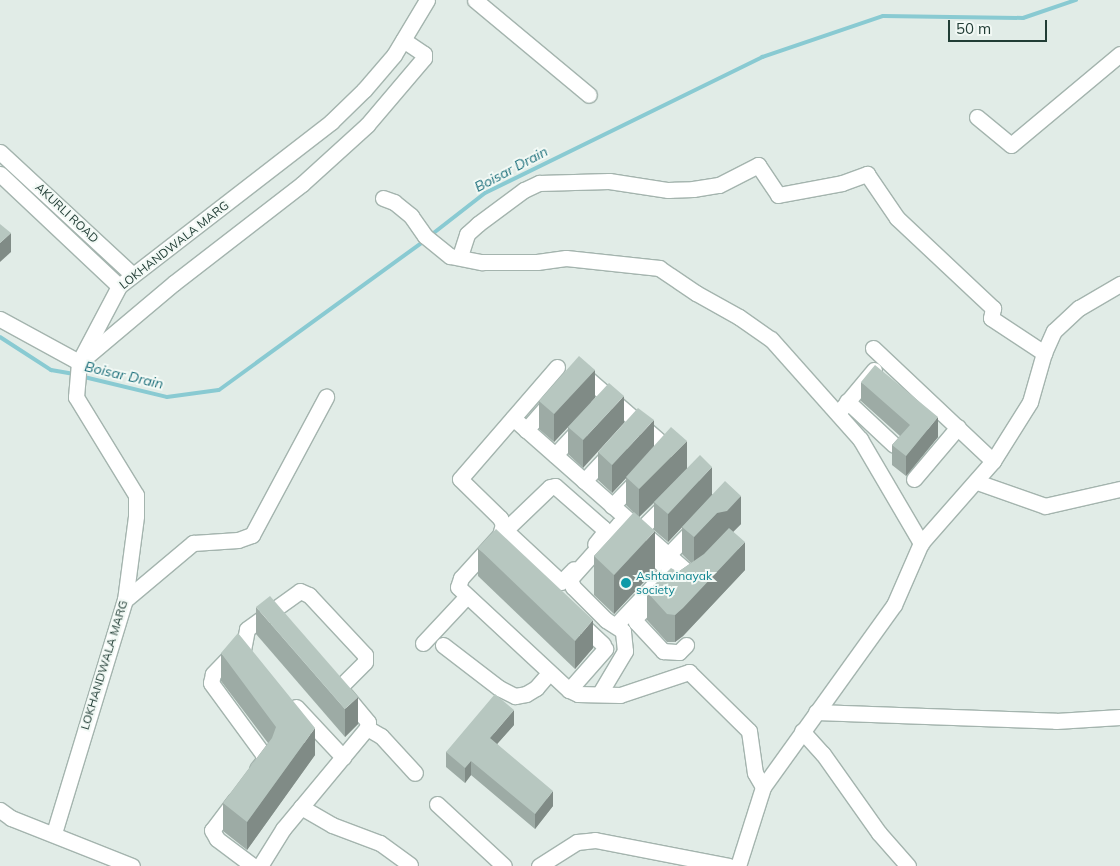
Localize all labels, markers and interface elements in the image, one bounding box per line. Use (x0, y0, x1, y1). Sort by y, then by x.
scale bar (950, 10, 1049, 42)
text: 50 m (956, 19, 991, 38)
water label: Boisar Drain (472, 143, 550, 195)
street label: AKURLI ROAD (32, 180, 102, 246)
street label: LOKHANDWALA MARG (117, 198, 231, 292)
water label: Boisar Drain (83, 358, 165, 392)
place label: Ashtavinayak society (636, 569, 712, 597)
marker: Ashtavinayak society (620, 577, 632, 589)
street label: LOKHANDWALA MARG (77, 599, 131, 731)

